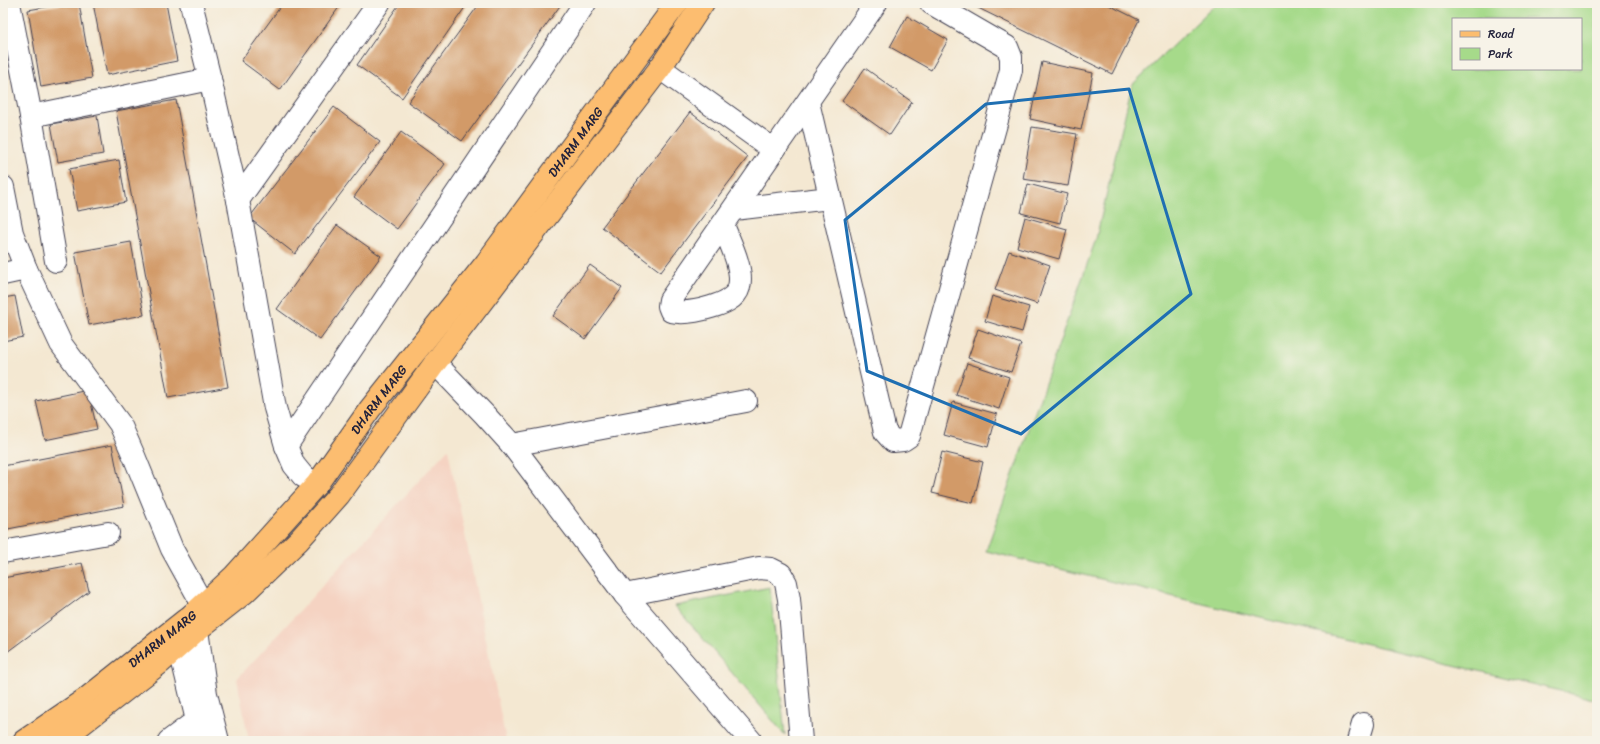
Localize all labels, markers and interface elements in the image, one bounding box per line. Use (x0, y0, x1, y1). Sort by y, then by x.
legend (1452, 18, 1582, 70)
text: Road (1488, 23, 1515, 45)
text: Park (1488, 43, 1513, 65)
street label: DHARM MARG (542, 102, 609, 182)
street label: DHARM MARG (345, 360, 413, 439)
street label: DHARM MARG (123, 604, 202, 674)

